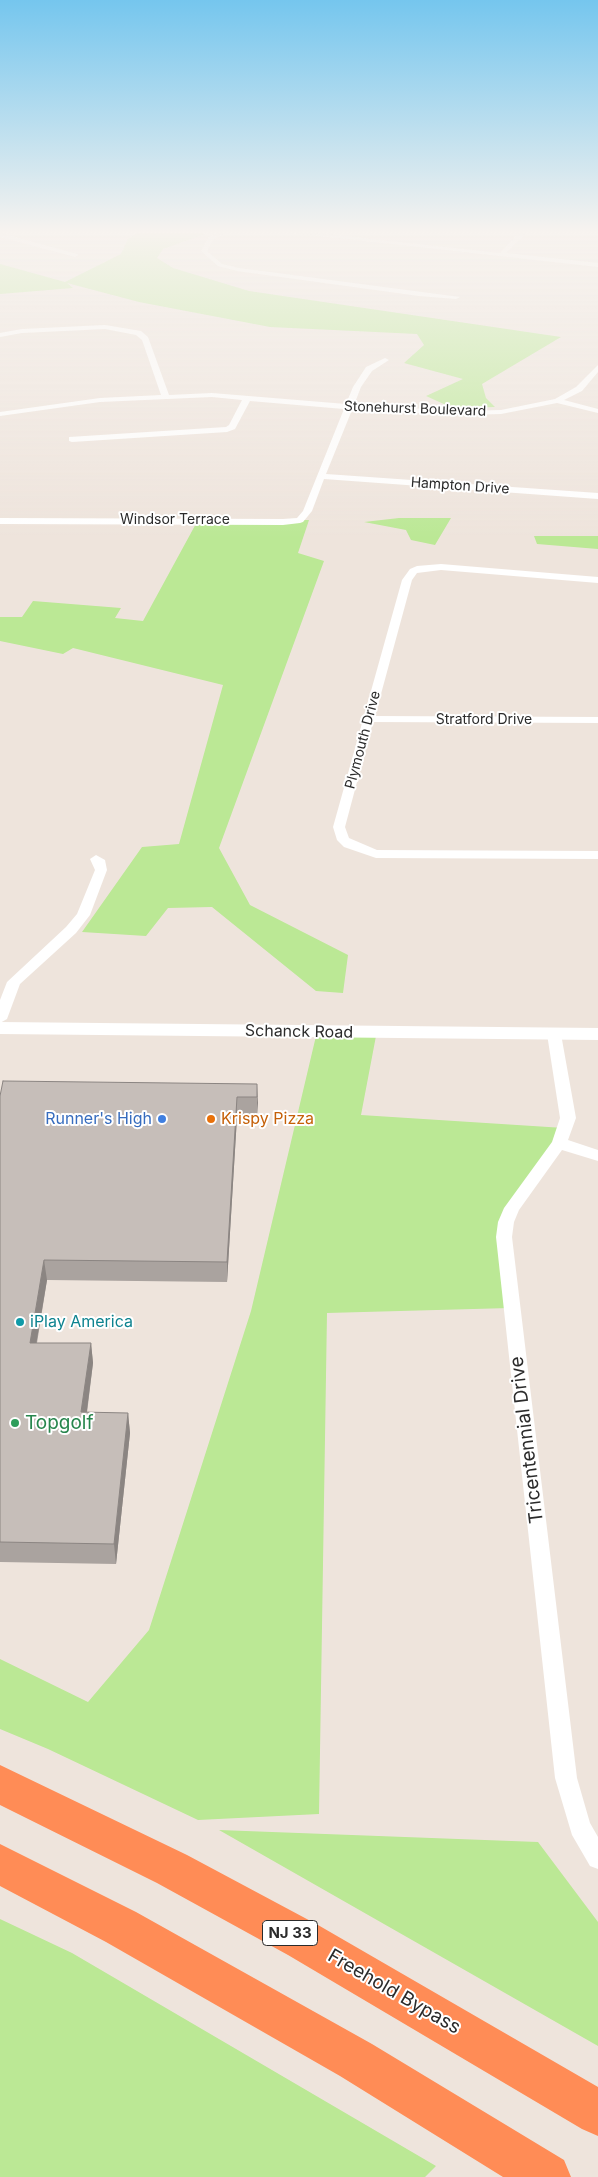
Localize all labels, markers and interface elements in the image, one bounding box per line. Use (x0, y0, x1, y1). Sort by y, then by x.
street label: Stonehurst Boulevard (344, 398, 486, 420)
street label: Hampton Drive (410, 474, 510, 498)
street label: Windsor Terrace (120, 512, 230, 528)
street label: Plymouth Drive (342, 689, 384, 791)
street label: Stratford Drive (436, 712, 532, 728)
street label: Schanck Road (245, 1021, 353, 1043)
place label: Runner's High (45, 1109, 152, 1129)
place label: Krispy Pizza (221, 1109, 314, 1129)
marker: Runner's High (156, 1113, 168, 1125)
marker: Krispy Pizza (205, 1113, 217, 1125)
place label: iPlay America (30, 1312, 133, 1332)
marker: iPlay America (14, 1316, 26, 1328)
street label: Tricentennial Drive (505, 1355, 549, 1525)
place label: Topgolf (25, 1412, 93, 1434)
marker: Topgolf (9, 1417, 21, 1429)
road number: NJ 33 (262, 1920, 318, 1946)
street label: Freehold Bypass (324, 1945, 464, 2039)

